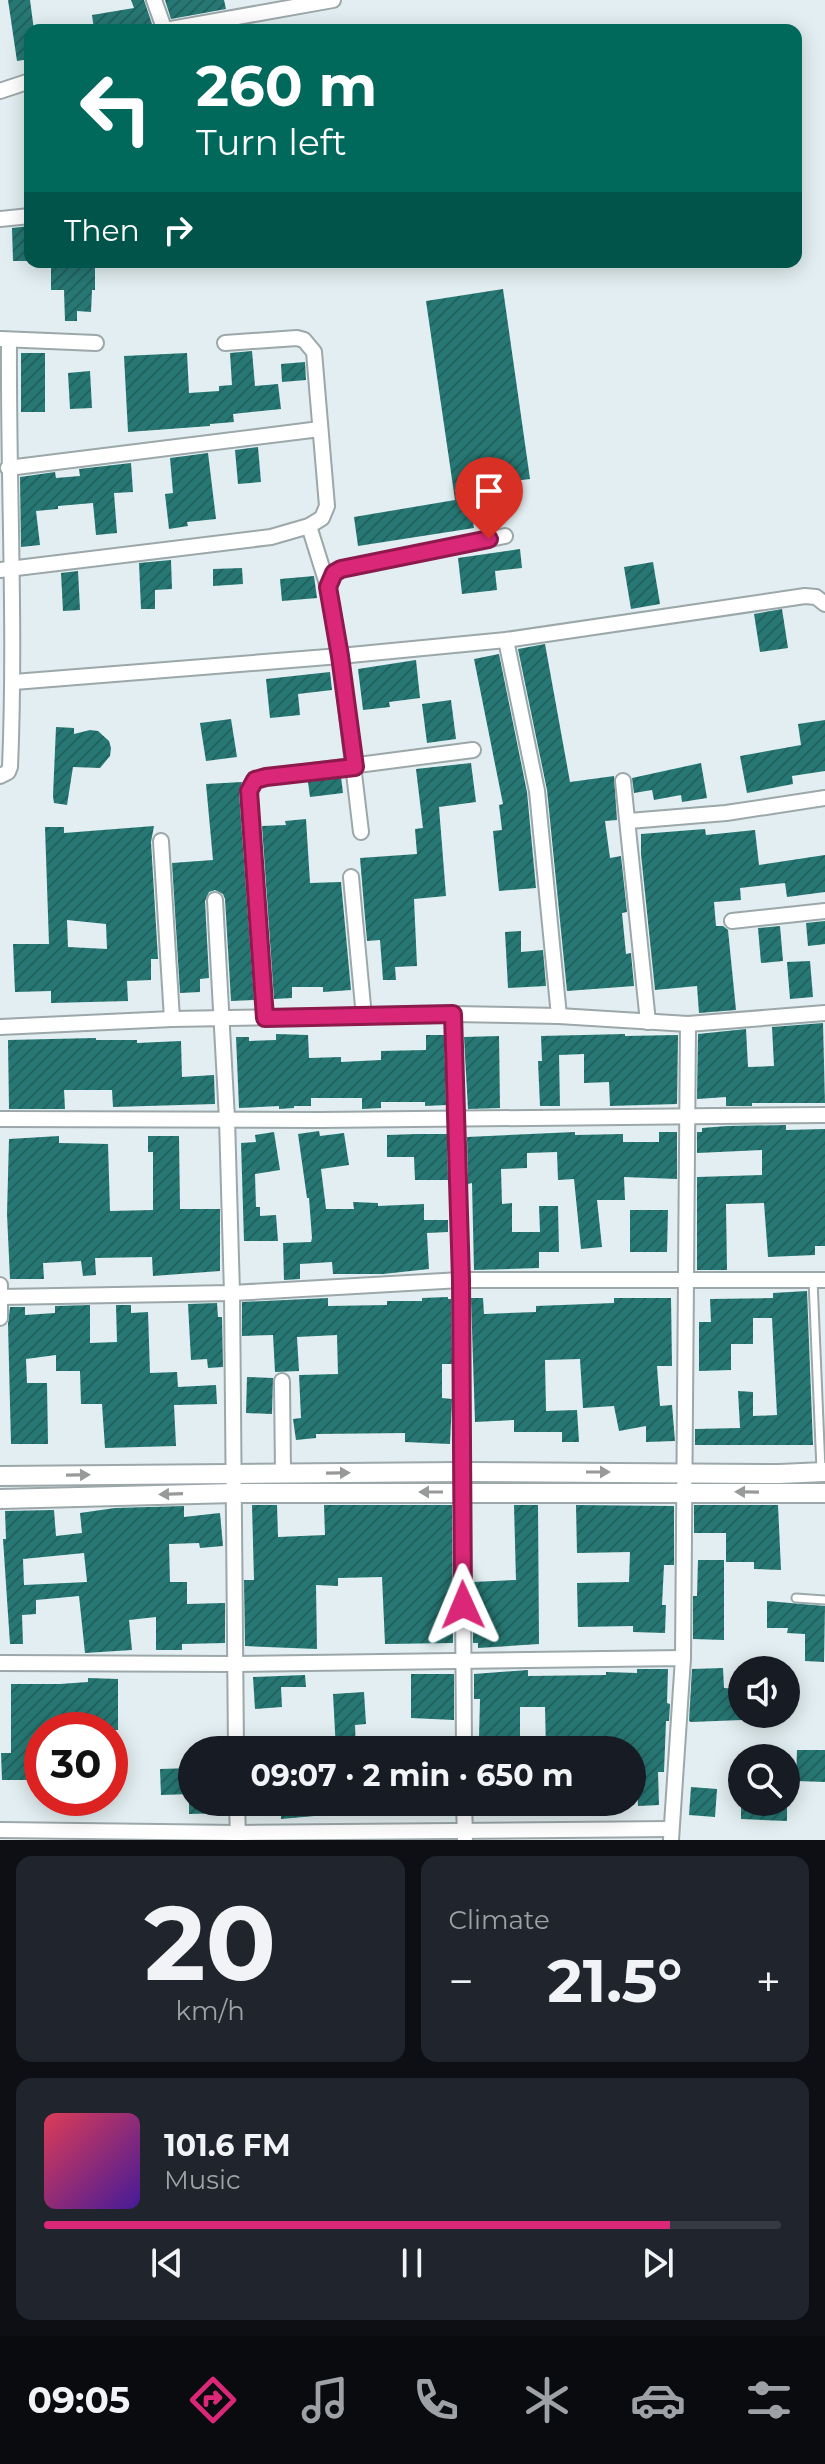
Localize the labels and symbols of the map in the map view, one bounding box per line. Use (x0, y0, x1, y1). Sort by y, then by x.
pin (455, 457, 523, 539)
one-way arrow (586, 1466, 611, 1478)
one-way arrow (326, 1467, 351, 1479)
one-way arrow (66, 1469, 91, 1482)
one-way arrow (418, 1486, 443, 1498)
one-way arrow (734, 1486, 759, 1499)
one-way arrow (158, 1488, 183, 1501)
position arrow (421, 1563, 505, 1647)
speed limit sign: 30 (24, 1712, 128, 1816)

